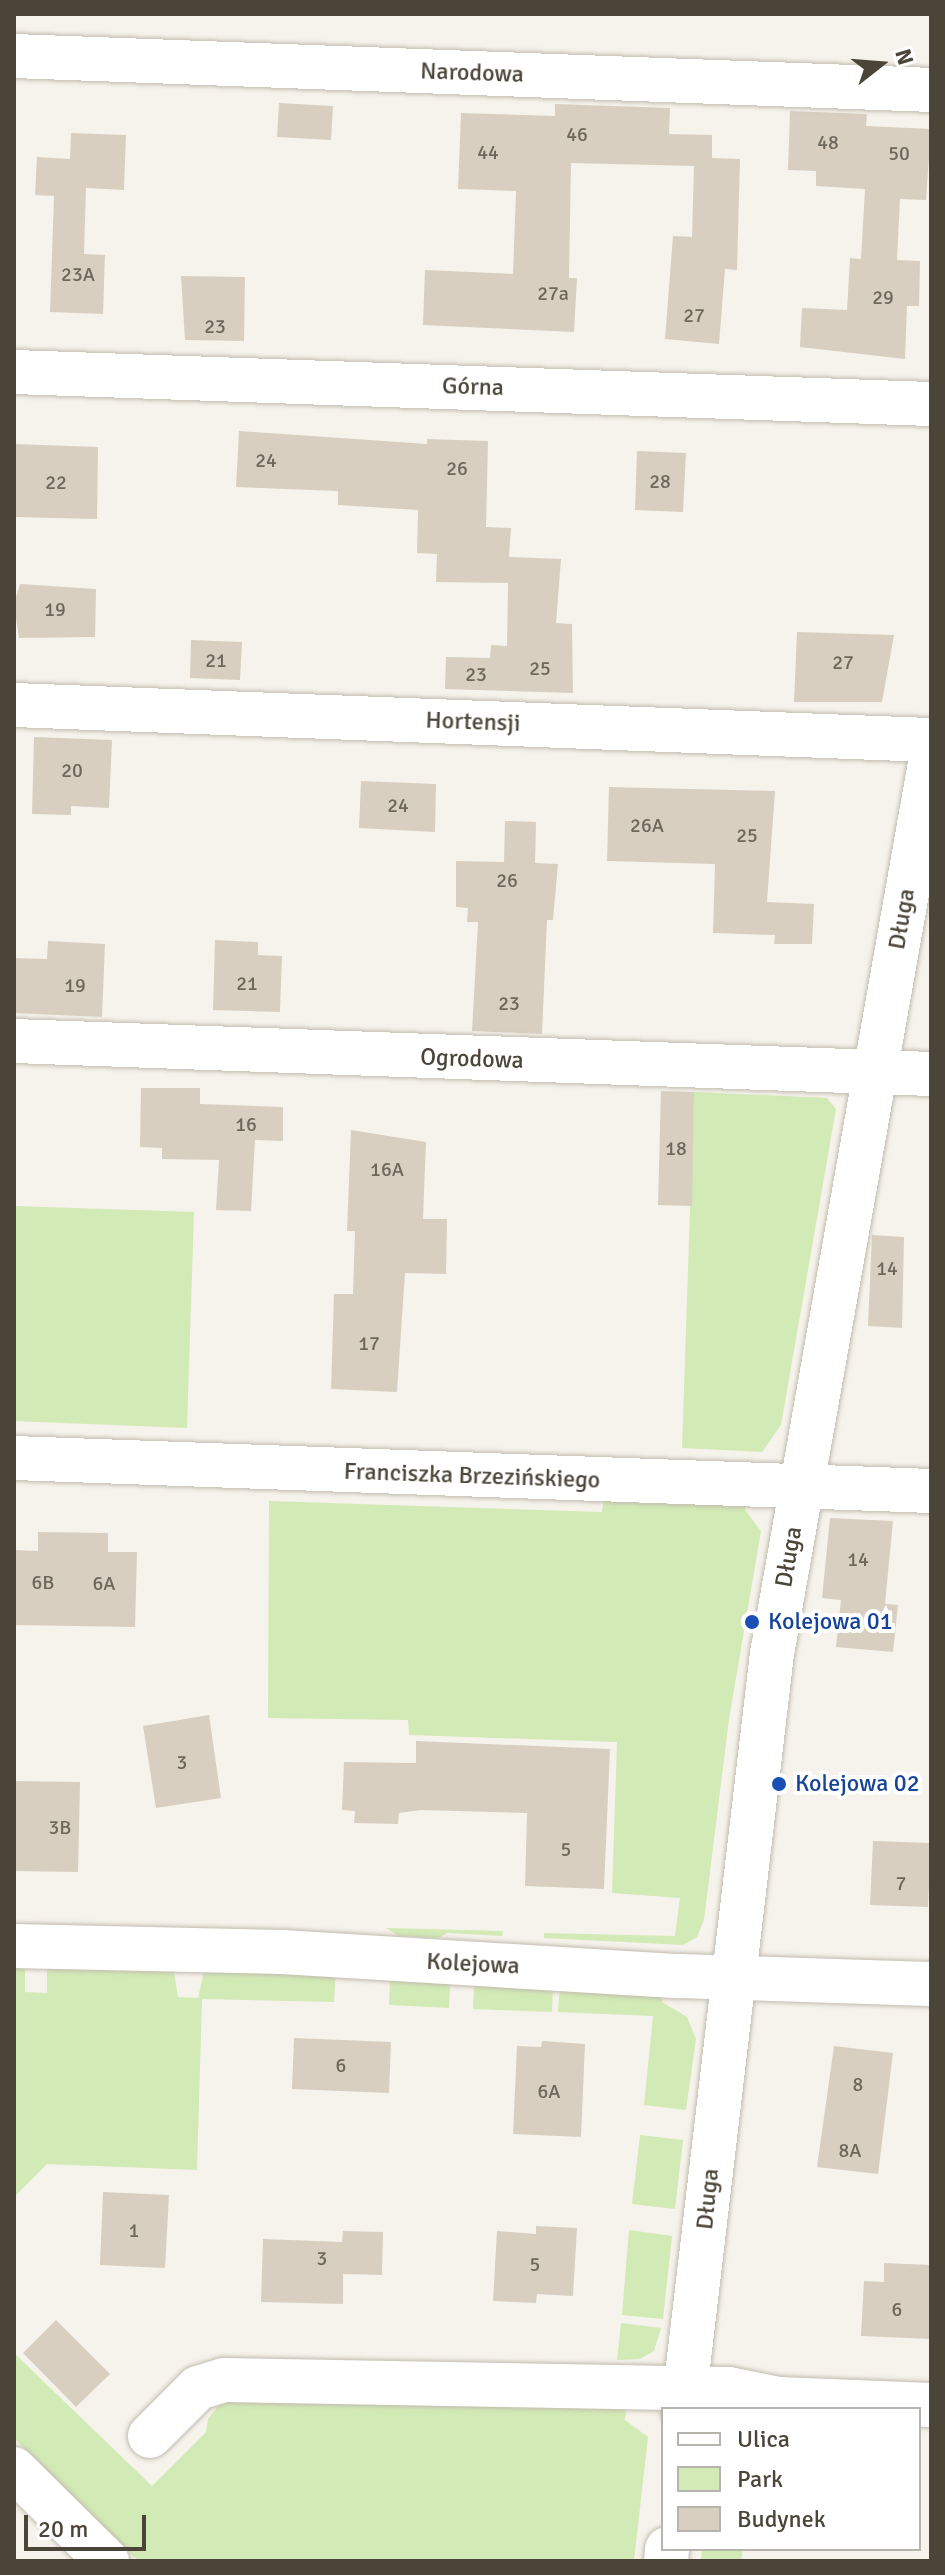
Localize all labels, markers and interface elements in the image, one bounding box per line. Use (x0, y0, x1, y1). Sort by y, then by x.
north arrow (841, 24, 921, 104)
text: N (889, 46, 920, 68)
street label: Narodowa (420, 57, 524, 89)
house number: 46 (566, 122, 588, 146)
house number: 48 (817, 130, 839, 154)
house number: 44 (477, 140, 499, 164)
house number: 50 (888, 141, 910, 165)
house number: 23A (61, 262, 95, 286)
house number: 27a (537, 281, 569, 305)
house number: 29 (872, 285, 894, 309)
house number: 27 (683, 303, 705, 327)
house number: 23 (204, 314, 226, 338)
street label: Górna (442, 372, 504, 402)
house number: 24 (255, 448, 277, 472)
house number: 26 (446, 456, 468, 480)
house number: 28 (649, 469, 671, 493)
house number: 22 (45, 470, 67, 494)
house number: 19 (44, 597, 66, 621)
house number: 21 (205, 648, 227, 672)
house number: 27 (832, 650, 854, 674)
house number: 25 (529, 656, 551, 680)
house number: 23 (465, 662, 487, 686)
street label: Hortensji (425, 706, 521, 738)
house number: 20 (61, 758, 83, 782)
house number: 24 (387, 793, 409, 817)
house number: 26A (630, 813, 664, 837)
house number: 25 (736, 823, 758, 847)
house number: 26 (496, 868, 518, 892)
street label: Długa (882, 886, 922, 952)
house number: 21 (236, 971, 258, 995)
house number: 19 (64, 973, 86, 997)
house number: 23 (498, 991, 520, 1015)
street label: Ogrodowa (420, 1043, 524, 1075)
house number: 16 (235, 1112, 257, 1136)
house number: 18 (665, 1136, 687, 1160)
house number: 16A (370, 1157, 404, 1181)
house number: 14 (876, 1256, 898, 1280)
house number: 17 (358, 1331, 380, 1355)
street label: Franciszka Brzezińskiego (343, 1457, 601, 1495)
street label: Długa (769, 1524, 809, 1590)
house number: 14 (847, 1547, 869, 1571)
house number: 6B (32, 1570, 54, 1594)
house number: 6A (92, 1571, 116, 1595)
place label: Kolejowa 01 (768, 1608, 893, 1636)
marker: Kolejowa 01 (743, 1613, 761, 1631)
house number: 3 (177, 1750, 187, 1774)
place label: Kolejowa 02 (795, 1770, 920, 1798)
marker: Kolejowa 02 (770, 1775, 788, 1793)
house number: 3B (49, 1815, 71, 1839)
house number: 5 (561, 1837, 571, 1861)
house number: 7 (896, 1871, 906, 1895)
street label: Kolejowa (426, 1947, 520, 1981)
house number: 6 (336, 2053, 346, 2077)
house number: 8 (853, 2072, 863, 2096)
house number: 6A (537, 2079, 561, 2103)
house number: 8A (838, 2138, 862, 2162)
street label: Długa (690, 2167, 726, 2231)
house number: 1 (129, 2218, 139, 2242)
house number: 3 (317, 2246, 327, 2270)
house number: 5 (530, 2252, 540, 2276)
house number: 6 (892, 2297, 902, 2321)
legend (661, 2407, 921, 2551)
text: Ulica (737, 2424, 790, 2454)
text: Park (737, 2464, 783, 2494)
scale bar (28, 2499, 150, 2549)
text: Budynek (737, 2504, 826, 2534)
text: 20 m (38, 2514, 88, 2544)

